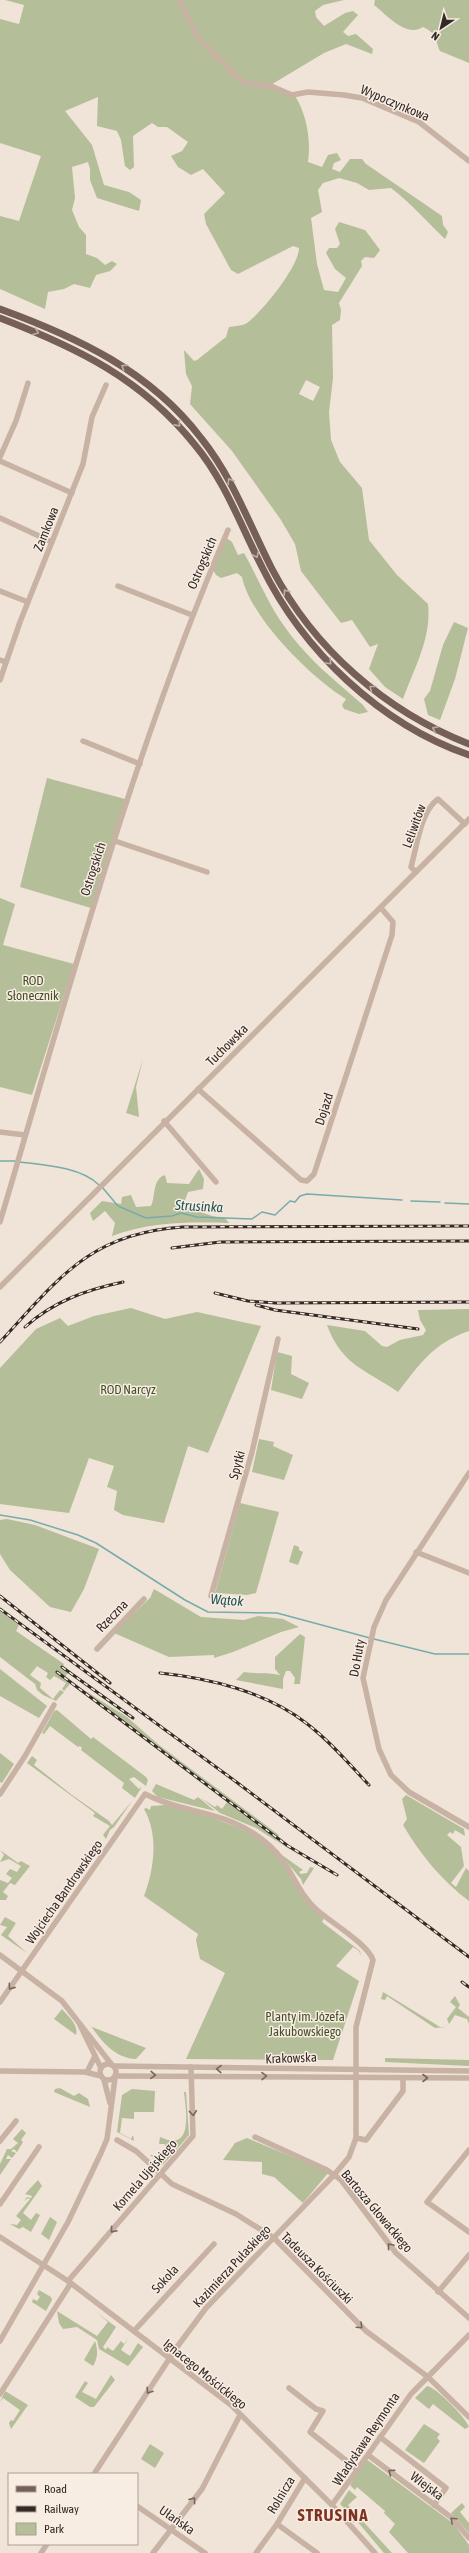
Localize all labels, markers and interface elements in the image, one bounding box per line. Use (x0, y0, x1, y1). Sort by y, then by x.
north arrow (421, 8, 461, 48)
text: N (429, 29, 441, 43)
street label: Wypoczynkowa (358, 82, 432, 124)
one-way arrow (33, 328, 40, 336)
one-way arrow (122, 365, 129, 372)
one-way arrow (173, 420, 180, 427)
one-way arrow (227, 478, 235, 485)
street label: Zamkowa (30, 505, 62, 553)
street label: Ostrogskich (184, 535, 220, 591)
one-way arrow (251, 551, 259, 558)
one-way arrow (283, 589, 291, 596)
one-way arrow (324, 657, 331, 665)
one-way arrow (369, 686, 376, 693)
one-way arrow (432, 726, 440, 734)
street label: Leliwitów (399, 802, 429, 850)
street label: Ostrogskich (77, 840, 109, 898)
park label: ROD Słonecznik (7, 973, 59, 1003)
street label: Tuchowska (203, 1021, 251, 1069)
street label: Dojazd (312, 1091, 336, 1127)
water label: Strusinka (174, 1197, 224, 1215)
park label: ROD Narcyz (100, 1382, 156, 1397)
street label: Spytki (226, 1449, 248, 1481)
water label: Wątok (210, 1591, 245, 1609)
street label: Rzeczna (93, 1597, 131, 1635)
street label: Do Huty (346, 1637, 368, 1678)
street label: Wojciecha Bandrowskiego (23, 1837, 105, 1947)
one-way arrow (9, 1982, 16, 1989)
park label: Planty im. Józefa Jakubowskiego (265, 2009, 345, 2039)
street label: Krakowska (265, 2050, 317, 2066)
one-way arrow (216, 2064, 222, 2073)
one-way arrow (150, 2070, 156, 2079)
one-way arrow (261, 2072, 267, 2080)
one-way arrow (422, 2074, 428, 2082)
one-way arrow (188, 2110, 197, 2116)
street label: Kornela Ujejskiego (110, 2136, 180, 2214)
street label: Bartosza Głowackiego (338, 2167, 416, 2255)
street label: Kazimierza Pułaskiego (190, 2222, 274, 2310)
one-way arrow (110, 2225, 117, 2232)
street label: Tadeusza Kościuszki (278, 2229, 356, 2307)
one-way arrow (388, 2243, 395, 2250)
street label: Sokoła (148, 2262, 182, 2296)
one-way arrow (355, 2321, 363, 2329)
street label: Ignacego Mościckiego (160, 2336, 250, 2412)
one-way arrow (146, 2387, 154, 2394)
street label: Władysława Reymonta (329, 2390, 403, 2488)
street label: Wiejska (407, 2469, 447, 2503)
one-way arrow (389, 2470, 396, 2477)
legend (8, 2473, 138, 2545)
street label: Rolnicza (264, 2474, 298, 2516)
text: Road (44, 2482, 67, 2496)
one-way arrow (189, 2497, 196, 2504)
text: Railway (44, 2502, 79, 2516)
street label: Ułańska (156, 2502, 198, 2538)
district label: STRUSINA (298, 2505, 368, 2525)
one-way arrow (450, 2517, 458, 2525)
text: Park (44, 2522, 65, 2536)

